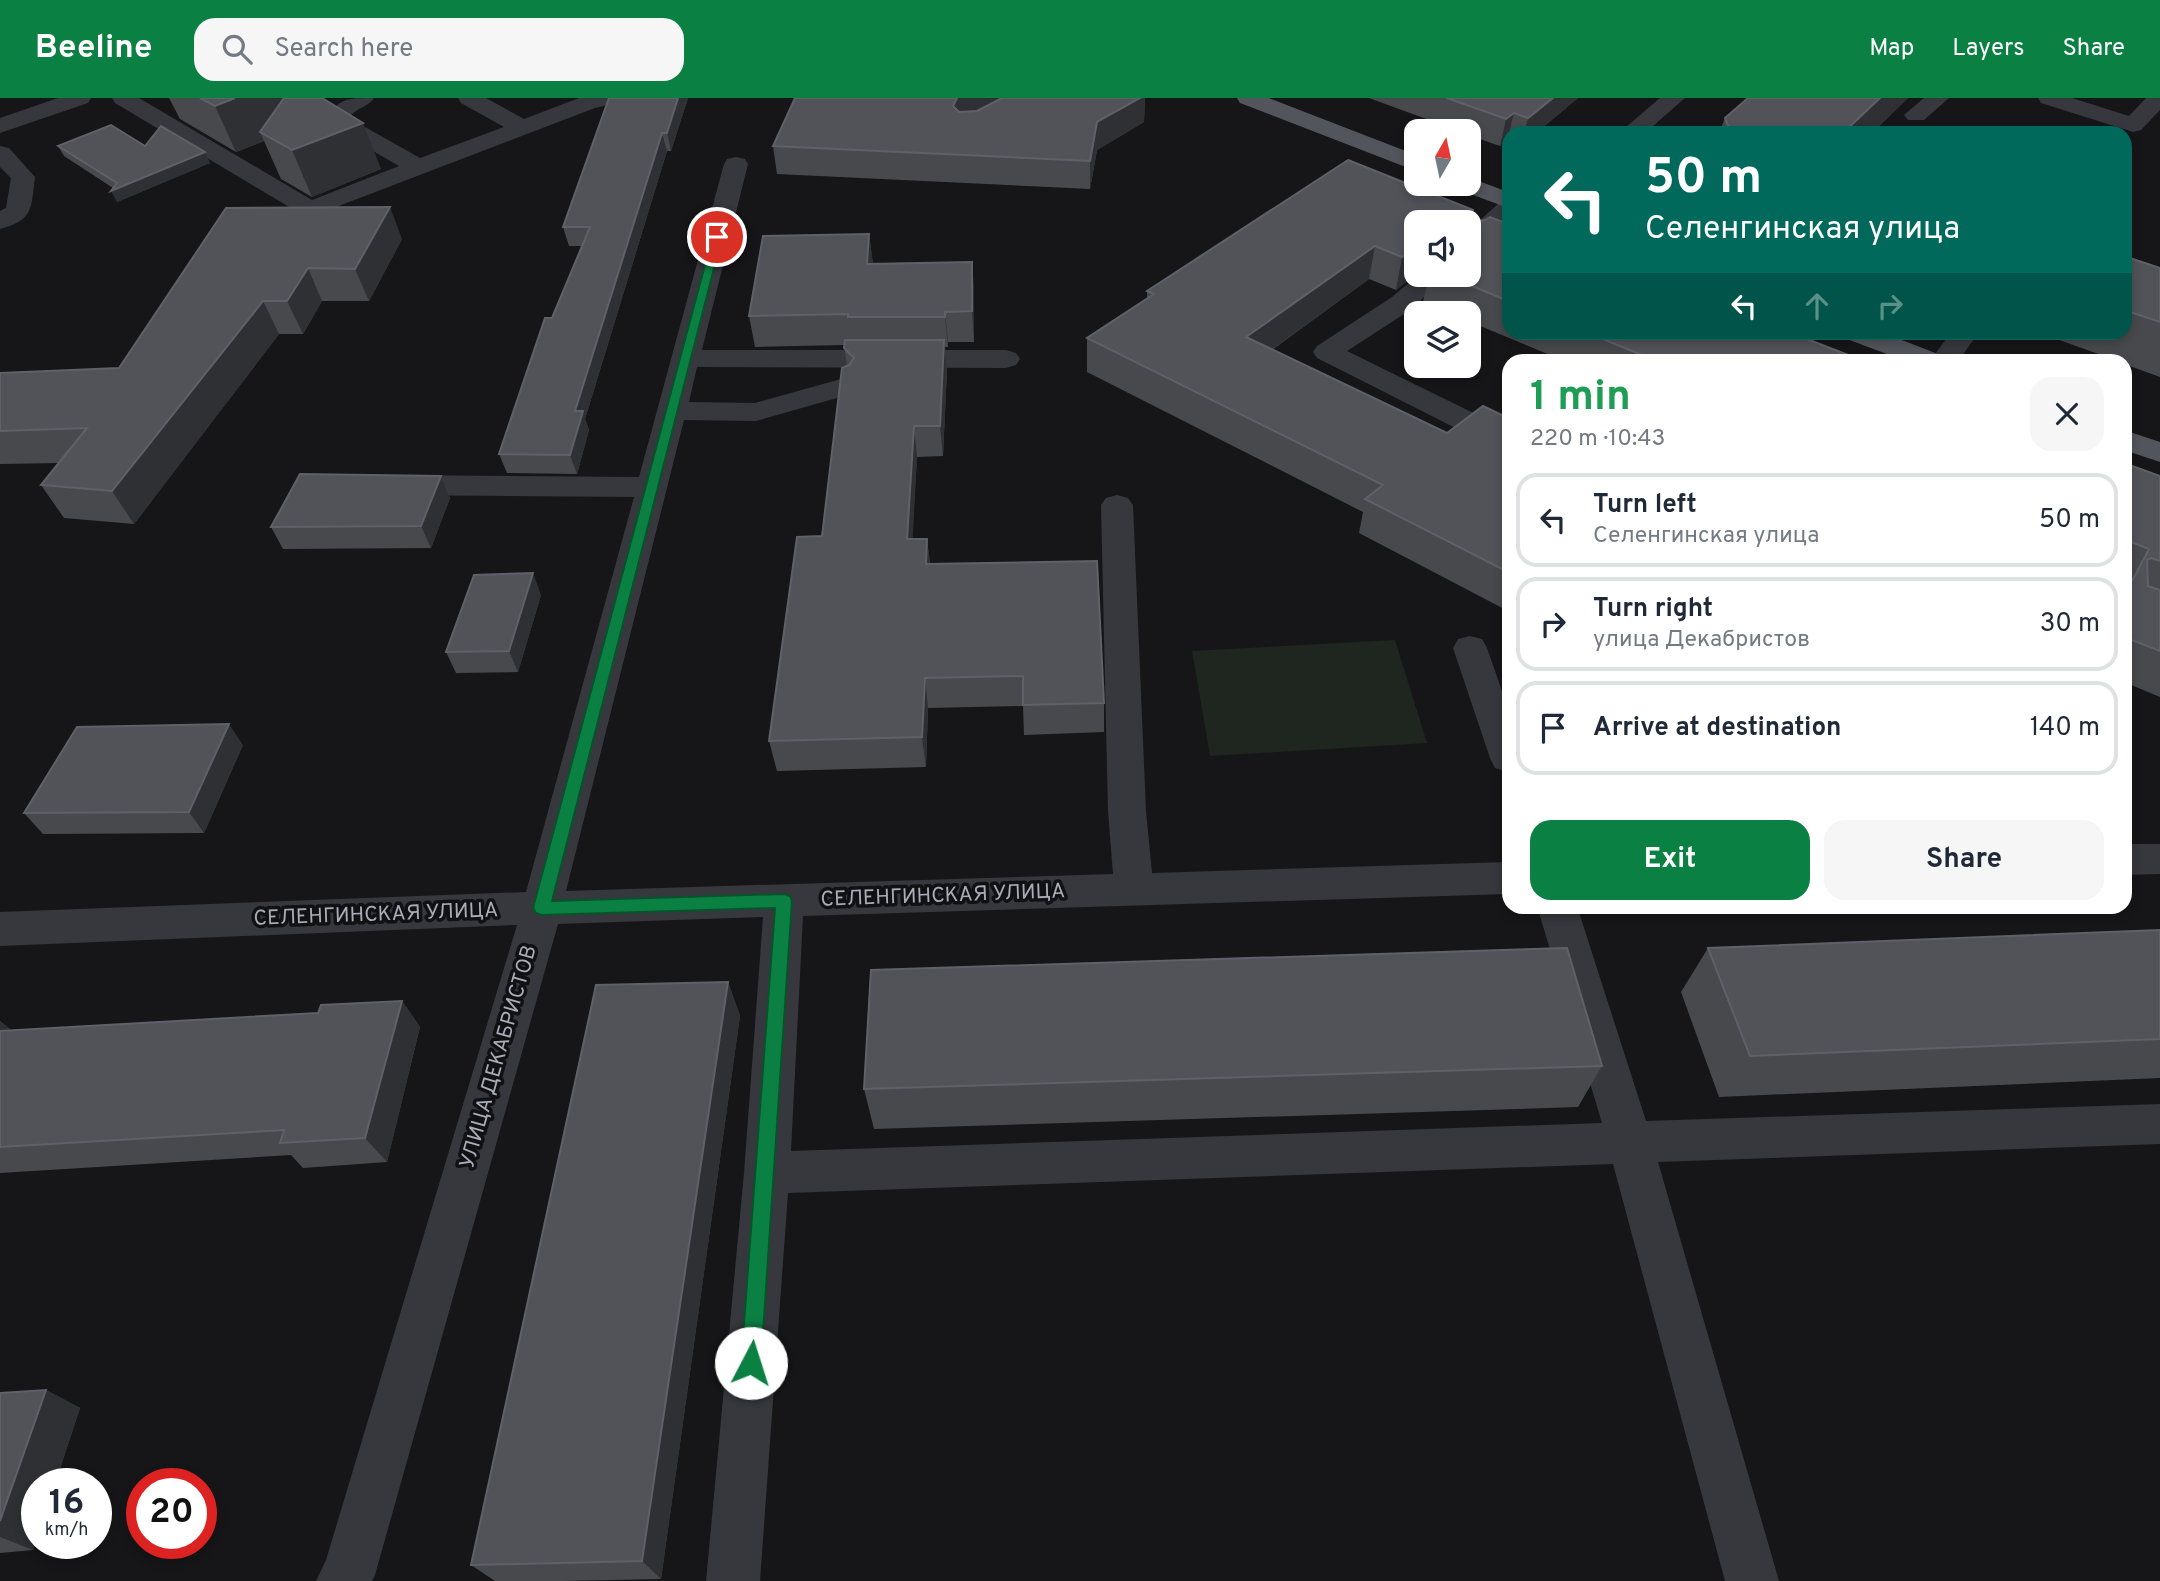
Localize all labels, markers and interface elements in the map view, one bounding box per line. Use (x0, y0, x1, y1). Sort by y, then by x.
search box (194, 18, 684, 81)
text: Beeline (35, 28, 152, 70)
icon: search (218, 30, 256, 68)
text: Search here (274, 33, 413, 66)
text: Map (1869, 34, 1914, 64)
text: Layers (1952, 34, 2024, 64)
text: Share (2062, 34, 2125, 64)
north arrow (1404, 119, 1480, 196)
map controls (1404, 119, 1481, 378)
text: 50 m (1645, 149, 1762, 211)
icon: left (1530, 154, 1621, 245)
pin (687, 207, 747, 267)
button: sound (1404, 210, 1481, 287)
text: Селенгинская улица (1645, 210, 1960, 250)
icon: arrive (698, 218, 736, 256)
icon: left (1725, 287, 1763, 325)
icon: ahead (1798, 287, 1836, 325)
icon: right (1871, 287, 1909, 325)
button: layers (1404, 301, 1481, 378)
text: 1 min (1530, 372, 1631, 425)
button: close (2030, 377, 2104, 451)
text: 220 m · 10:43 (1530, 425, 1665, 454)
text: Turn left (1593, 489, 1697, 522)
icon: left (1534, 501, 1572, 539)
text: 50 m (2039, 504, 2100, 537)
text: Селенгинская улица (1593, 522, 1819, 551)
text: Turn right (1593, 593, 1713, 626)
icon: right (1534, 605, 1572, 643)
text: 30 m (2040, 608, 2100, 641)
text: улица Декабристов (1593, 626, 1810, 655)
icon: arrive (1534, 709, 1572, 747)
text: Arrive at destination (1593, 712, 1841, 745)
text: 140 m (2030, 712, 2100, 745)
button: Exit (1530, 820, 1810, 900)
button: Share (1824, 820, 2104, 900)
street label: СЕЛЕНГИНСКАЯ УЛИЦА (820, 878, 1066, 914)
street label: СЕЛЕНГИНСКАЯ УЛИЦА (253, 897, 499, 933)
street label: УЛИЦА ДЕКАБРИСТОВ (454, 942, 544, 1172)
position arrow (714, 1326, 788, 1400)
speed limit sign: 20 (126, 1468, 217, 1559)
text: 16 (49, 1482, 84, 1526)
text: km/h (45, 1519, 88, 1542)

